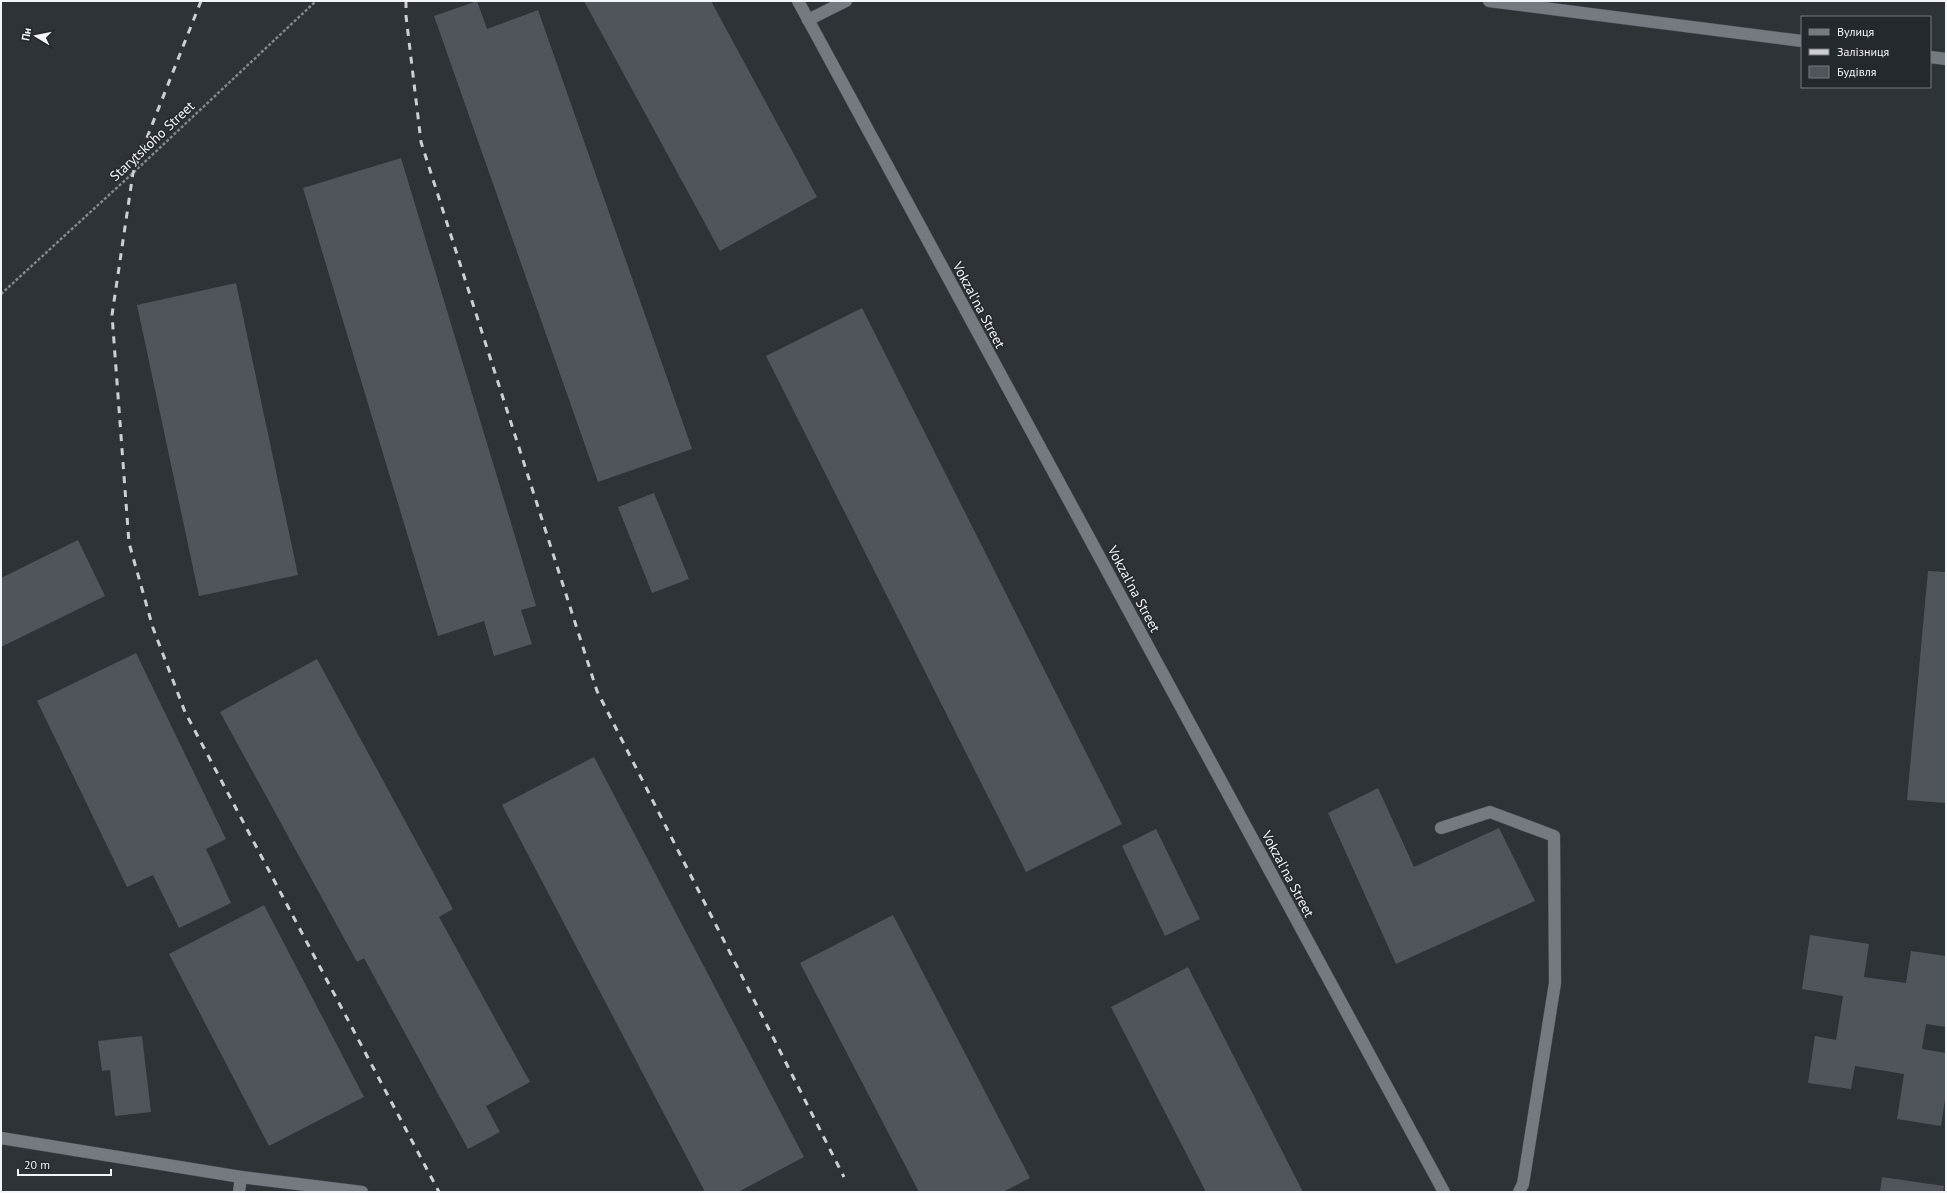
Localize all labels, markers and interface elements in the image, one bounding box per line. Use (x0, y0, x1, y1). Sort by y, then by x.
north arrow (16, 16, 56, 56)
legend (1801, 16, 1931, 88)
text: Вулиця (1837, 24, 1874, 39)
text: Пн (18, 27, 34, 42)
text: Залізниця (1837, 44, 1889, 59)
text: Будівля (1837, 64, 1876, 79)
street label: Starytskoho Street (106, 97, 198, 185)
street label: Vokzalʹna Street (948, 258, 1009, 352)
street label: Vokzalʹna Street (1103, 542, 1164, 636)
street label: Vokzalʹna Street (1257, 827, 1318, 921)
scale bar (18, 1151, 111, 1177)
text: 20 m (24, 1157, 50, 1172)

